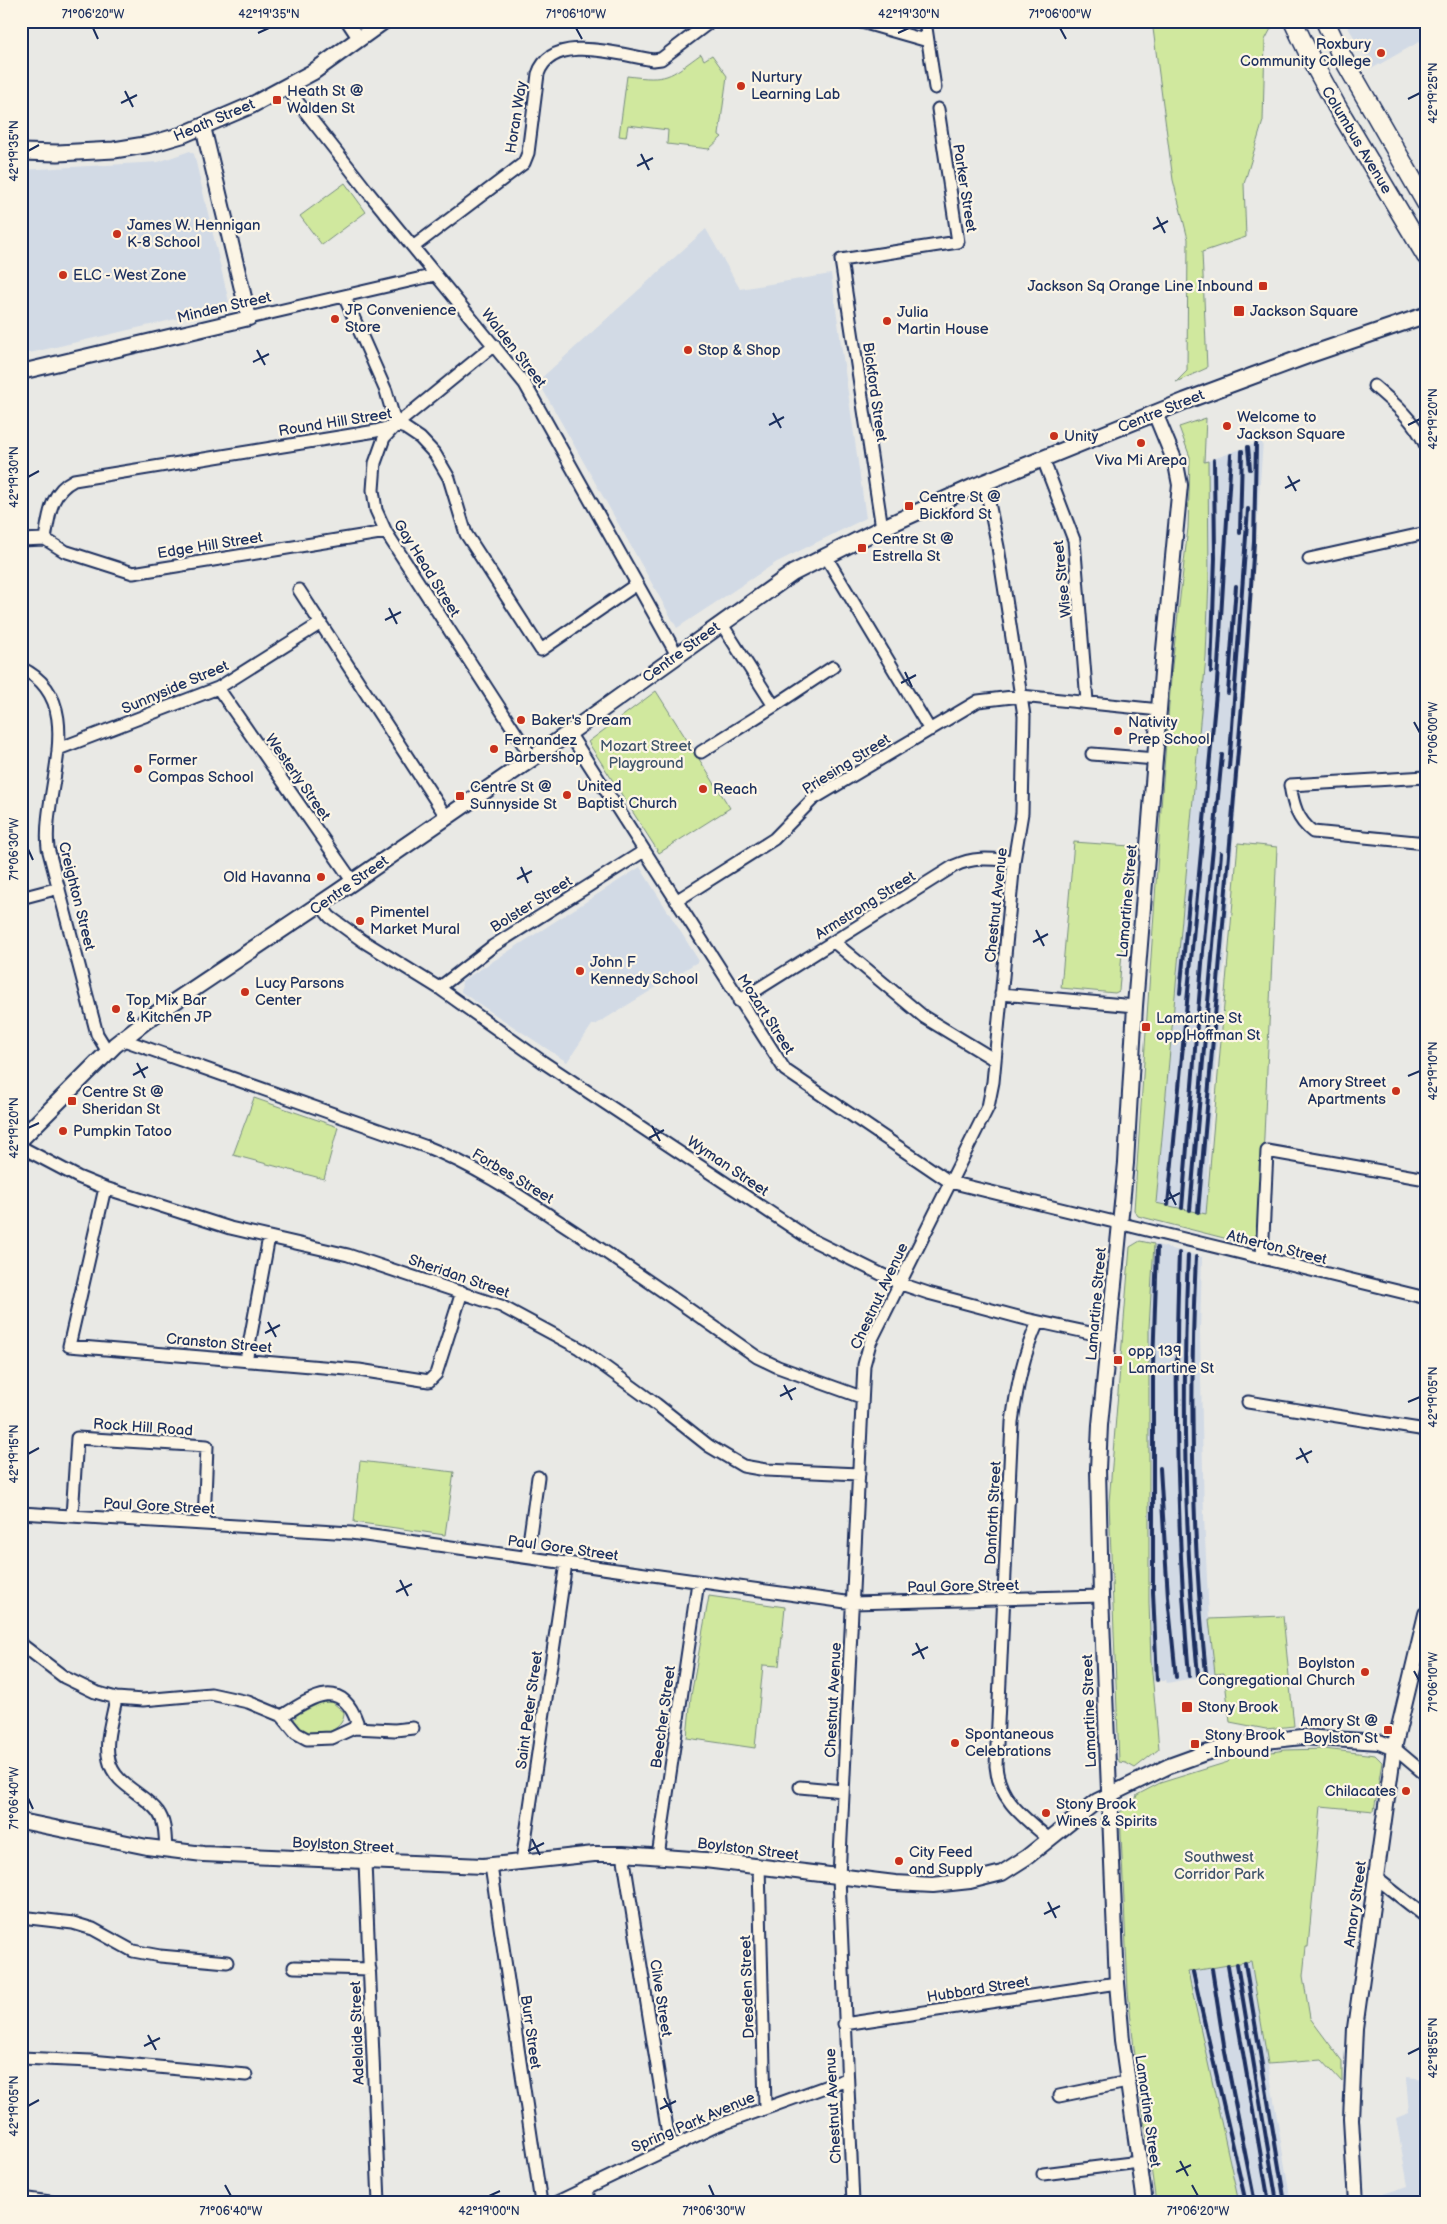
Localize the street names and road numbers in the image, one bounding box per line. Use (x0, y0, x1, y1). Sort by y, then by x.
street label: Horan Way (501, 79, 532, 155)
street label: Columbus Avenue (1317, 83, 1396, 197)
street label: Heath Street (171, 95, 258, 146)
street label: Parker Street (948, 143, 981, 234)
street label: Minden Street (175, 287, 273, 328)
street label: Walden Street (477, 305, 551, 392)
street label: Bickford Street (858, 341, 891, 443)
street label: Centre Street (1115, 385, 1208, 437)
street label: Round Hill Street (277, 404, 394, 441)
street label: Gay Head Street (389, 516, 464, 621)
street label: Edge Hill Street (156, 528, 264, 563)
street label: Wise Street (1049, 539, 1076, 619)
street label: Centre Street (639, 618, 724, 687)
street label: Sunnyside Street (119, 656, 232, 719)
street label: Westerly Street (261, 730, 335, 825)
street label: Priesing Street (799, 730, 894, 799)
street label: Creighton Street (54, 840, 99, 953)
street label: Lamartine Street (1113, 843, 1142, 958)
street label: Chestnut Avenue (981, 846, 1012, 964)
street label: Centre Street (306, 851, 393, 919)
street label: Armstrong Street (812, 867, 919, 944)
street label: Bolster Street (487, 872, 576, 937)
street label: Mozart Street (733, 971, 799, 1058)
street label: Wyman Street (683, 1132, 773, 1201)
street label: Forbes Street (468, 1145, 557, 1208)
street label: Atherton Street (1225, 1226, 1329, 1269)
street label: Chestnut Avenue (846, 1240, 913, 1353)
street label: Lamartine Street (1082, 1246, 1111, 1361)
street label: Sheridan Street (406, 1250, 512, 1303)
street label: Cranston Street (165, 1329, 273, 1358)
street label: Rock Hill Road (92, 1415, 194, 1440)
street label: Danforth Street (981, 1460, 1006, 1565)
street label: Paul Gore Street (103, 1494, 216, 1519)
street label: Paul Gore Street (506, 1531, 620, 1566)
street label: Paul Gore Street (907, 1576, 1019, 1597)
street label: Chestnut Avenue (821, 1642, 846, 1758)
street label: Saint Peter Street (512, 1649, 547, 1770)
street label: Lamartine Street (1078, 1654, 1101, 1768)
street label: Beecher Street (647, 1664, 680, 1770)
street label: Boylston Street (291, 1833, 395, 1858)
street label: Boylston Street (696, 1834, 800, 1865)
street label: Amory Street (1340, 1859, 1371, 1948)
street label: Dresden Street (736, 1935, 759, 2039)
street label: Clive Street (645, 1958, 676, 2038)
street label: Hubbard Street (926, 1972, 1031, 2007)
street label: Adelaide Street (346, 1980, 369, 2085)
street label: Burr Street (516, 1994, 545, 2071)
street label: Chestnut Avenue (821, 2048, 846, 2164)
street label: Lamartine Street (1130, 2054, 1165, 2169)
street label: Spring Park Avenue (629, 2088, 758, 2157)

